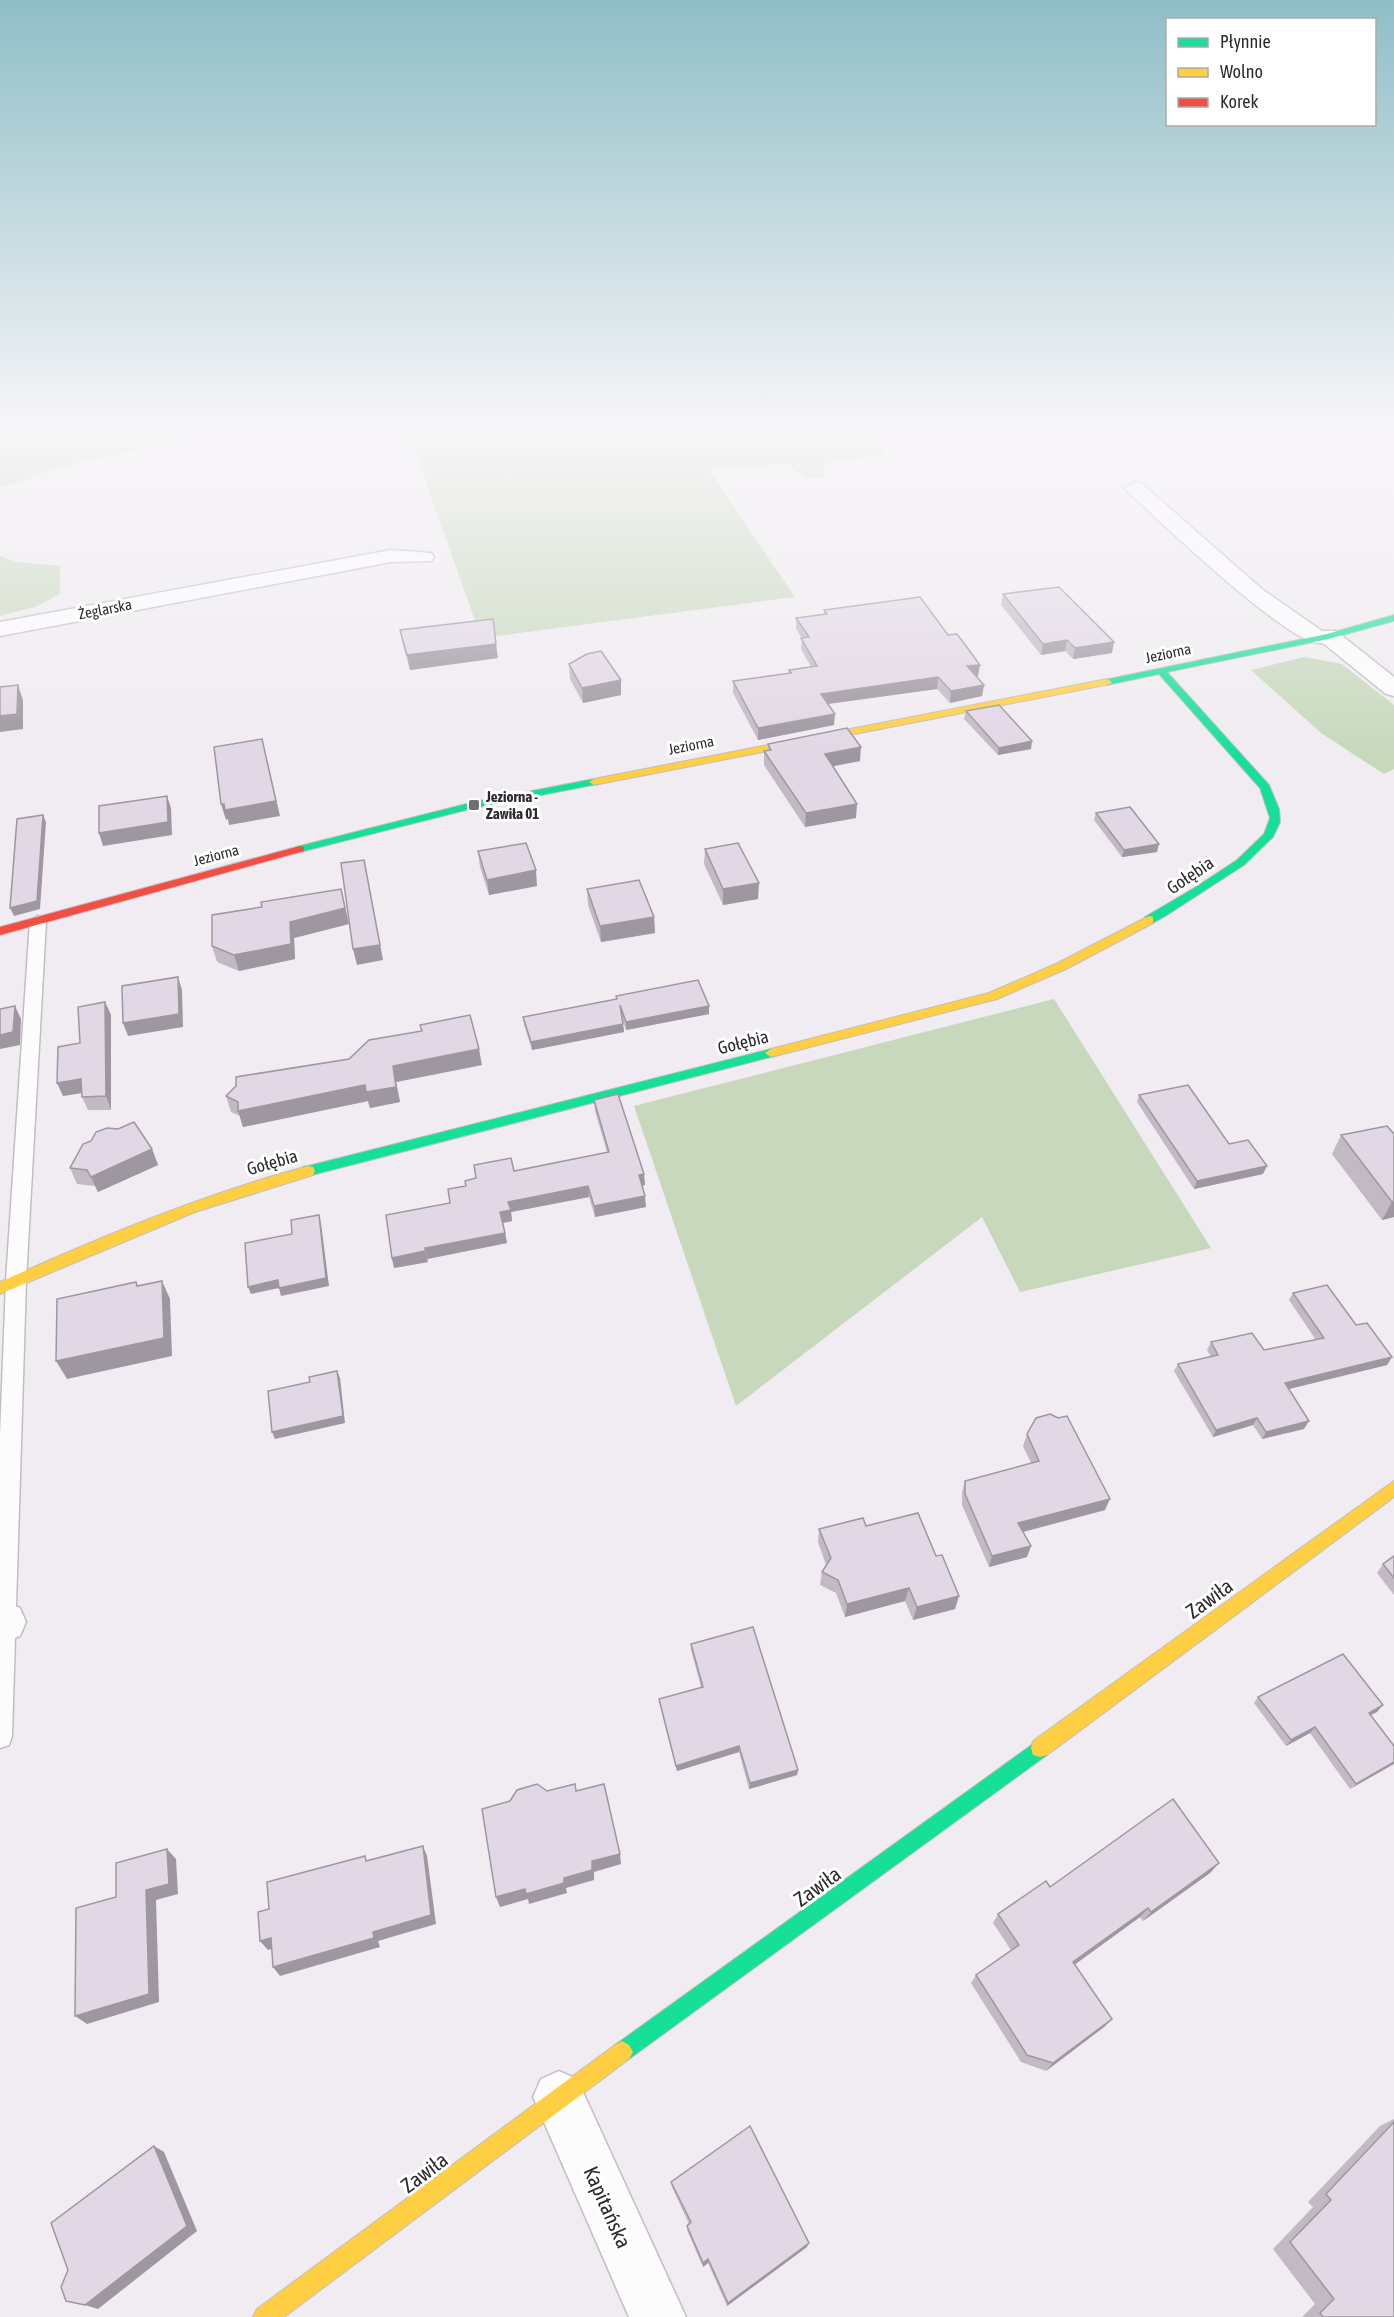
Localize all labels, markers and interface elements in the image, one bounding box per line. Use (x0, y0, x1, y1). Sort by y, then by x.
legend (1166, 18, 1376, 126)
text: Płynnie (1220, 31, 1271, 52)
text: Wolno (1220, 61, 1263, 82)
text: Korek (1220, 91, 1258, 112)
street label: Żeglarska (77, 595, 133, 623)
street label: Jeziorna (1144, 640, 1192, 666)
street label: Jeziorna (667, 732, 715, 758)
place label: Jeziorna - Zawiła 01 (485, 788, 539, 822)
marker: Jeziorna - Zawiła 01 (467, 798, 481, 812)
street label: Jeziorna (191, 841, 241, 869)
street label: Gołębia (1163, 852, 1217, 898)
street label: Gołębia (715, 1026, 771, 1058)
street label: Gołębia (244, 1145, 300, 1179)
street label: Zawiła (1181, 1573, 1237, 1623)
street label: Zawiła (789, 1861, 845, 1911)
street label: Zawiła (396, 2147, 452, 2197)
street label: Kapitańska (579, 2162, 637, 2252)

